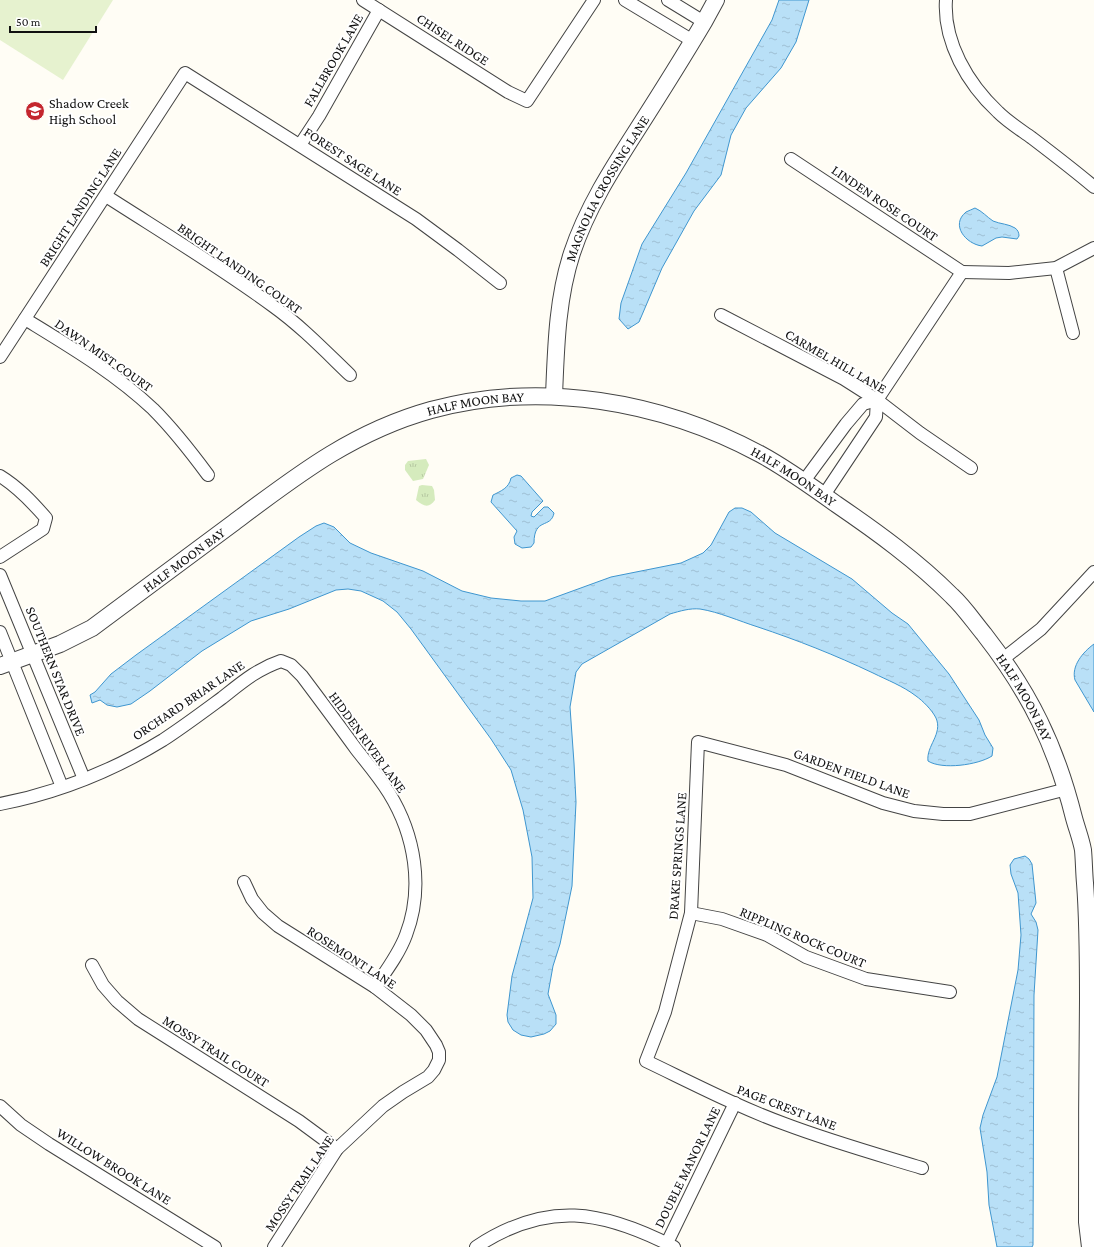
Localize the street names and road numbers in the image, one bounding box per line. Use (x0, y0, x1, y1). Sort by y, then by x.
street label: FALLBROOK LANE (300, 10, 366, 109)
street label: CHISEL RIDGE (414, 10, 493, 69)
street label: MAGNOLIA CROSSING LANE (562, 112, 653, 264)
street label: FOREST SAGE LANE (301, 123, 405, 199)
street label: BRIGHT LANDING LANE (36, 144, 125, 269)
street label: LINDEN ROSE COURT (829, 162, 941, 245)
street label: BRIGHT LANDING COURT (175, 219, 306, 317)
street label: DAWN MIST COURT (52, 315, 156, 395)
street label: CARMEL HILL LANE (782, 325, 890, 397)
street label: HALF MOON BAY (425, 388, 525, 419)
street label: HALF MOON BAY (748, 443, 840, 510)
street label: HALF MOON BAY (140, 524, 228, 596)
street label: SOUTHERN STAR DRIVE (23, 604, 89, 738)
street label: HALF MOON BAY (993, 650, 1056, 744)
street label: ORCHARD BRIAR LANE (129, 656, 247, 743)
street label: HIDDEN RIVER LANE (326, 688, 410, 796)
street label: GARDEN FIELD LANE (792, 744, 913, 802)
street label: DRAKE SPRINGS LANE (665, 791, 689, 920)
street label: RIPPLING ROCK COURT (737, 903, 869, 971)
street label: ROSEMONT LANE (304, 922, 400, 992)
street label: MOSSY TRAIL COURT (160, 1012, 272, 1090)
street label: PAGE CREST LANE (735, 1081, 840, 1134)
street label: DOUBLE MANOR LANE (651, 1103, 724, 1230)
street label: WILLOW BROOK LANE (54, 1124, 175, 1208)
street label: MOSSY TRAIL LANE (261, 1132, 337, 1234)

